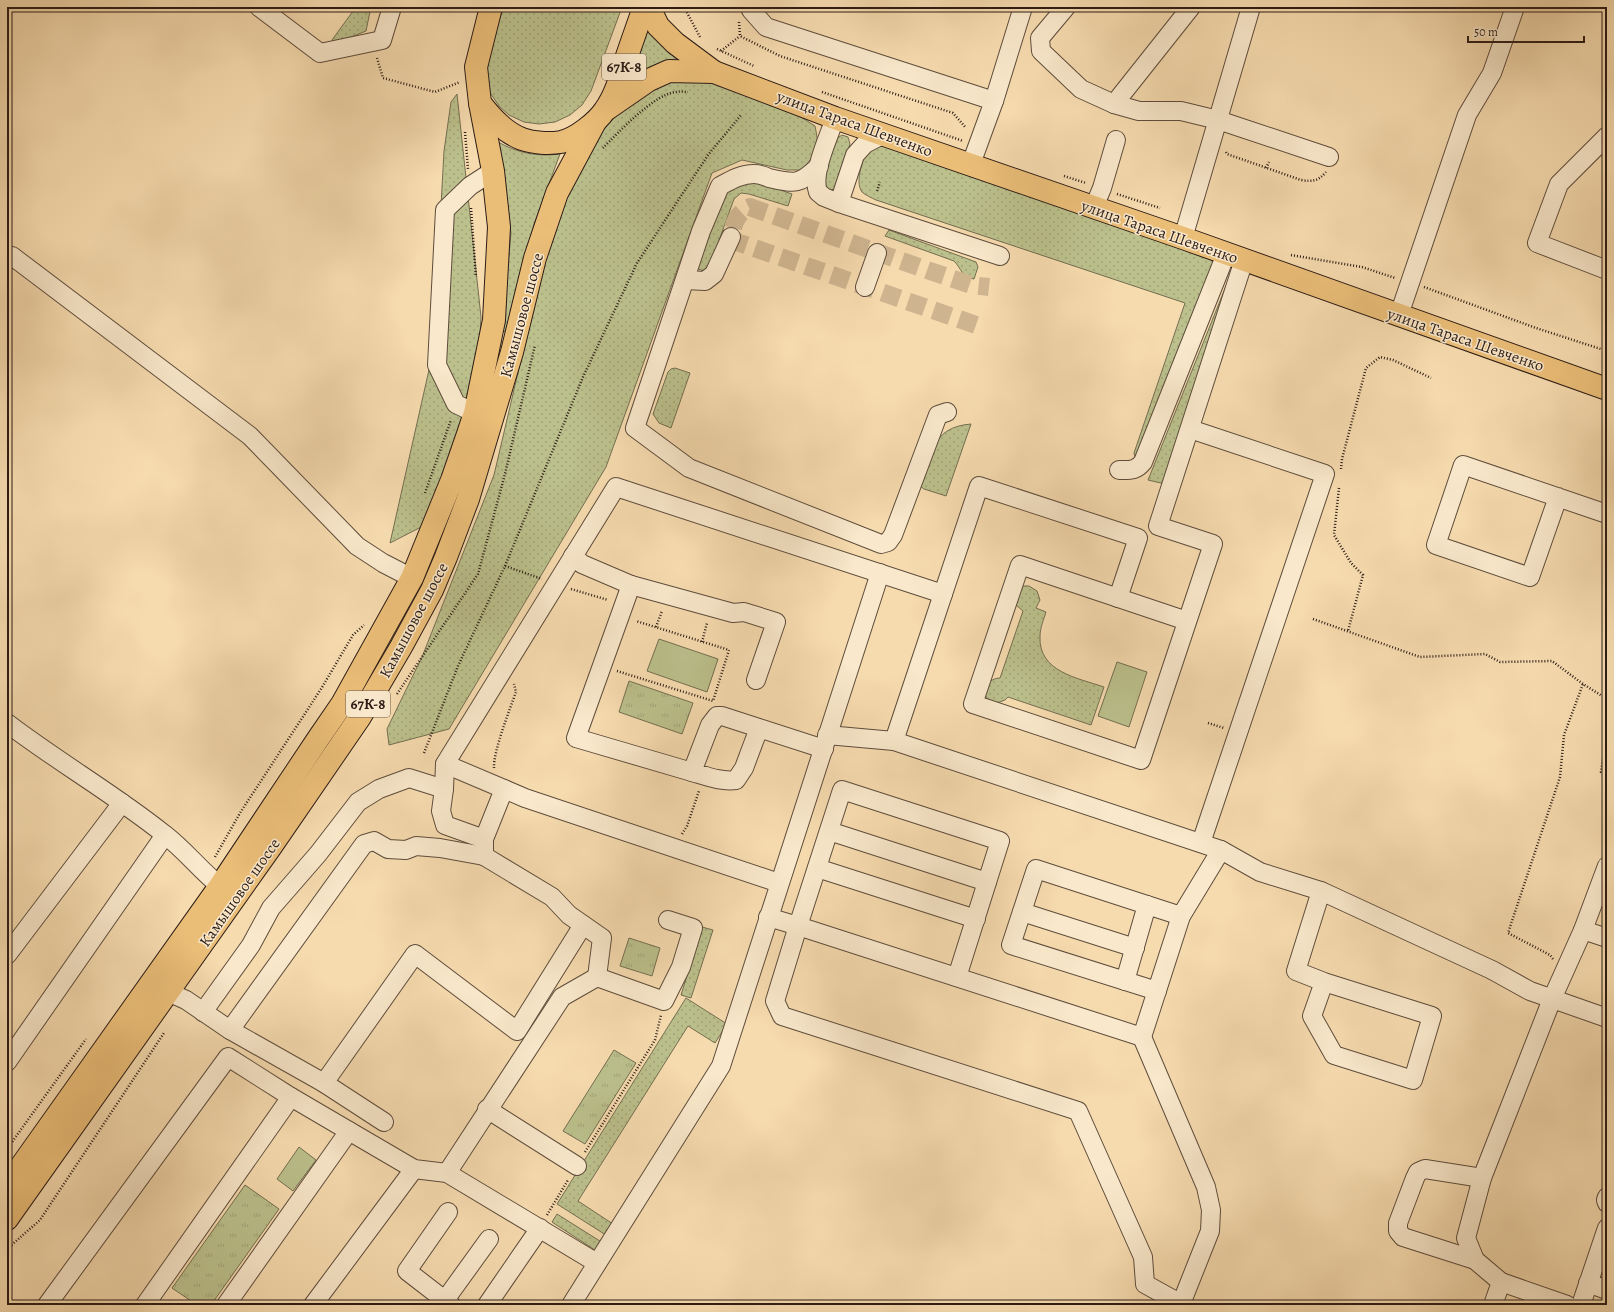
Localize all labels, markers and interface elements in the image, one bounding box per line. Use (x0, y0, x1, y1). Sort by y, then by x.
scale bar (1468, 18, 1584, 44)
text: 50 m (1474, 24, 1498, 40)
road number: 67К-8 (602, 54, 646, 80)
street label: улица Тараса Шевченко (773, 85, 936, 162)
street label: улица Тараса Шевченко (1077, 194, 1241, 269)
street label: Камышовое шоссе (495, 251, 549, 380)
street label: улица Тараса Шевченко (1383, 302, 1547, 377)
street label: Камышовое шоссе (374, 559, 454, 682)
road number: 67К-8 (346, 691, 390, 717)
street label: Камышовое шоссе (194, 834, 286, 951)

